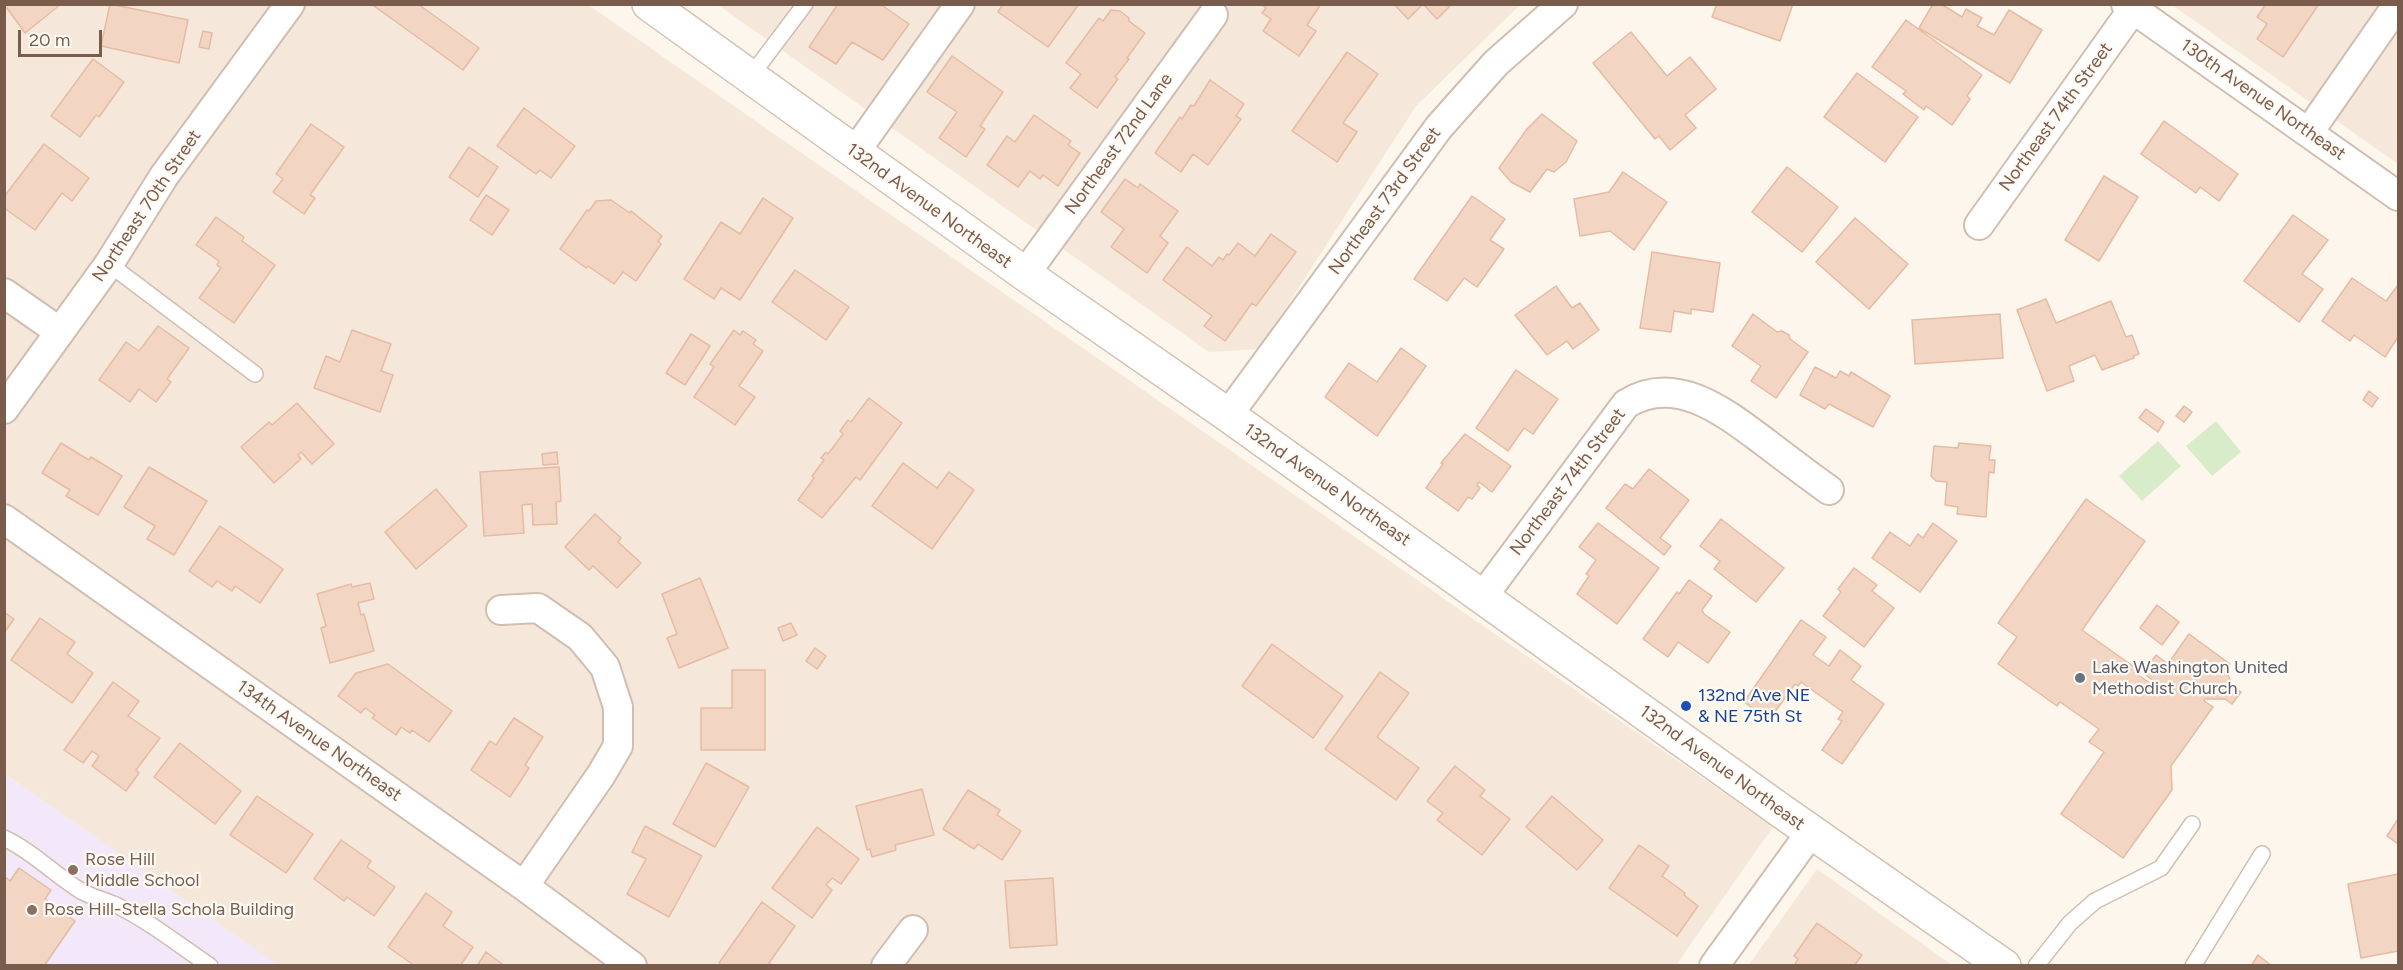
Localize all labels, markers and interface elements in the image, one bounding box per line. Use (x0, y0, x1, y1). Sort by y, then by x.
scale bar (21, 18, 105, 56)
text: 20 m (29, 29, 70, 51)
street label: 130th Avenue Northeast (2176, 35, 2350, 165)
street label: Northeast 74th Street (1995, 38, 2117, 196)
street label: Northeast 72nd Lane (1061, 69, 1177, 219)
street label: Northeast 73rd Street (1324, 123, 1446, 279)
street label: Northeast 70th Street (88, 126, 206, 286)
street label: 132nd Avenue Northeast (842, 139, 1016, 273)
street label: Northeast 74th Street (1506, 404, 1630, 560)
street label: 132nd Avenue Northeast (1239, 419, 1415, 551)
place label: Lake Washington United Methodist Church (2092, 657, 2288, 700)
marker: Lake Washington United Methodist Church (2073, 671, 2087, 685)
street label: 134th Avenue Northeast (232, 676, 406, 806)
place label: 132nd Ave NE & NE 75th St (1698, 685, 1810, 728)
marker: 132nd Ave NE & NE 75th St (1679, 699, 1693, 713)
street label: 132nd Avenue Northeast (1635, 701, 1809, 835)
place label: Rose Hill Middle School (85, 849, 199, 892)
marker: Rose Hill Middle School (66, 863, 80, 877)
place label: Rose Hill-Stella Schola Building (44, 899, 294, 921)
marker: Rose Hill-Stella Schola Building (25, 903, 39, 917)

